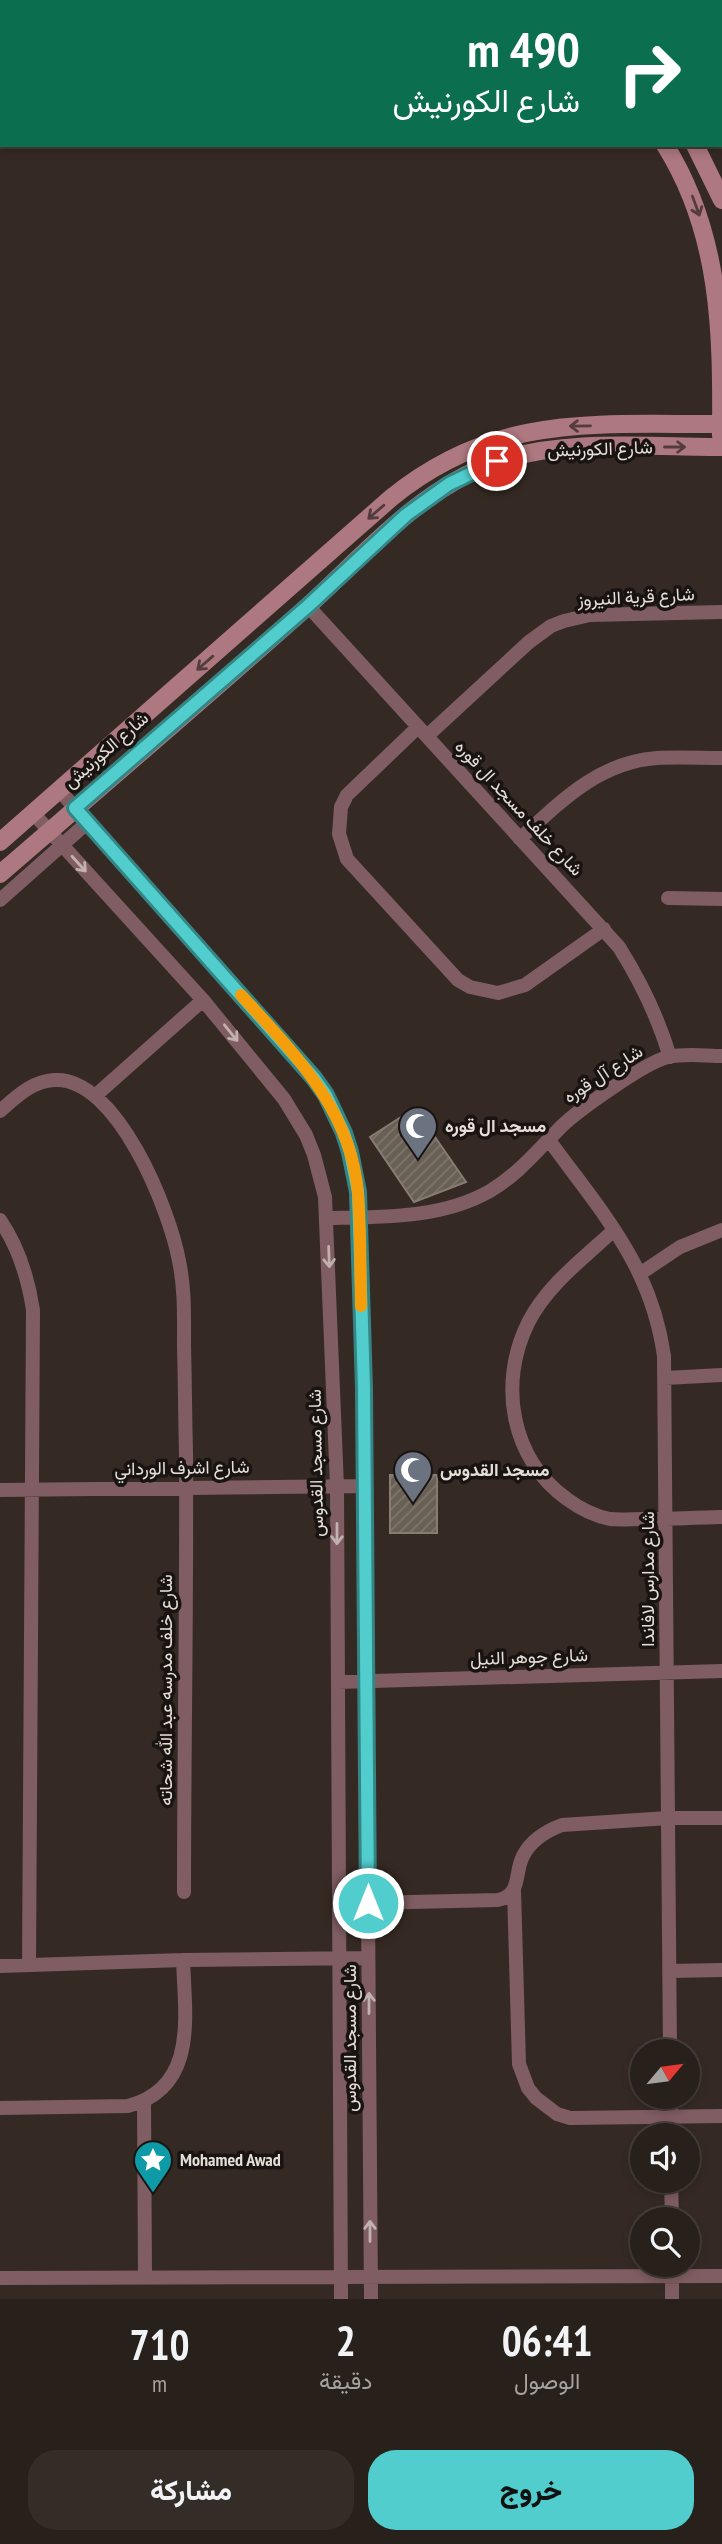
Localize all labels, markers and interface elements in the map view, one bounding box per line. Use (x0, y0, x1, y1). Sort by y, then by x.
text: 490 m (467, 17, 580, 81)
icon: right (604, 28, 695, 119)
text: شارع الكورنيش (393, 79, 580, 121)
one-way arrow (691, 194, 703, 216)
one-way arrow (569, 419, 592, 433)
pin (467, 431, 527, 491)
street label: شارع الكورنيش (547, 435, 653, 463)
one-way arrow (663, 440, 686, 454)
icon: arrive (478, 442, 516, 480)
one-way arrow (367, 504, 385, 520)
street label: شارع قرية النيروز (576, 582, 695, 612)
one-way arrow (197, 654, 214, 671)
street label: شارع الكورنيش (58, 706, 154, 794)
street label: شارع خلف مسجد ال قوره (450, 735, 588, 881)
one-way arrow (71, 855, 88, 872)
one-way arrow (223, 1024, 239, 1042)
street label: شارع آل قوره (559, 1039, 647, 1109)
mosque icon: مسجد ال قوره (397, 1105, 439, 1160)
place label: مسجد ال قوره (445, 1114, 547, 1137)
one-way arrow (322, 1246, 335, 1269)
street label: شارع مسجد القدوس (303, 1389, 329, 1537)
mosque icon: مسجد القدوس (392, 1449, 434, 1504)
street label: شارع اشرف الورداني (114, 1455, 250, 1484)
place label: مسجد القدوس (440, 1458, 550, 1481)
street label: شارع مدارس لافاندا (636, 1511, 660, 1647)
one-way arrow (330, 1522, 344, 1545)
street label: شارع خلف مدرسه عبد الله شحاته (154, 1574, 178, 1806)
street label: شارع جوهر النيل (470, 1643, 588, 1671)
position arrow (331, 1866, 405, 1940)
street label: شارع مسجد القدوس (338, 1964, 362, 2112)
one-way arrow (362, 1992, 376, 2015)
north arrow (630, 2039, 700, 2109)
map controls (630, 2039, 700, 2277)
button: sound (630, 2123, 700, 2193)
place icon: Mohamed Awad (132, 2139, 174, 2194)
place label: Mohamed Awad (180, 2148, 281, 2171)
button: search (630, 2207, 700, 2277)
one-way arrow (363, 2220, 377, 2243)
text: 2 (336, 2313, 356, 2368)
text: 06:41 (502, 2313, 593, 2368)
text: 710 (129, 2317, 190, 2372)
text: دقيقة (319, 2366, 372, 2395)
text: الوصول (514, 2366, 580, 2395)
text: m (152, 2369, 167, 2398)
button: مشاركة (28, 2450, 354, 2530)
button: خروج (368, 2450, 694, 2530)

